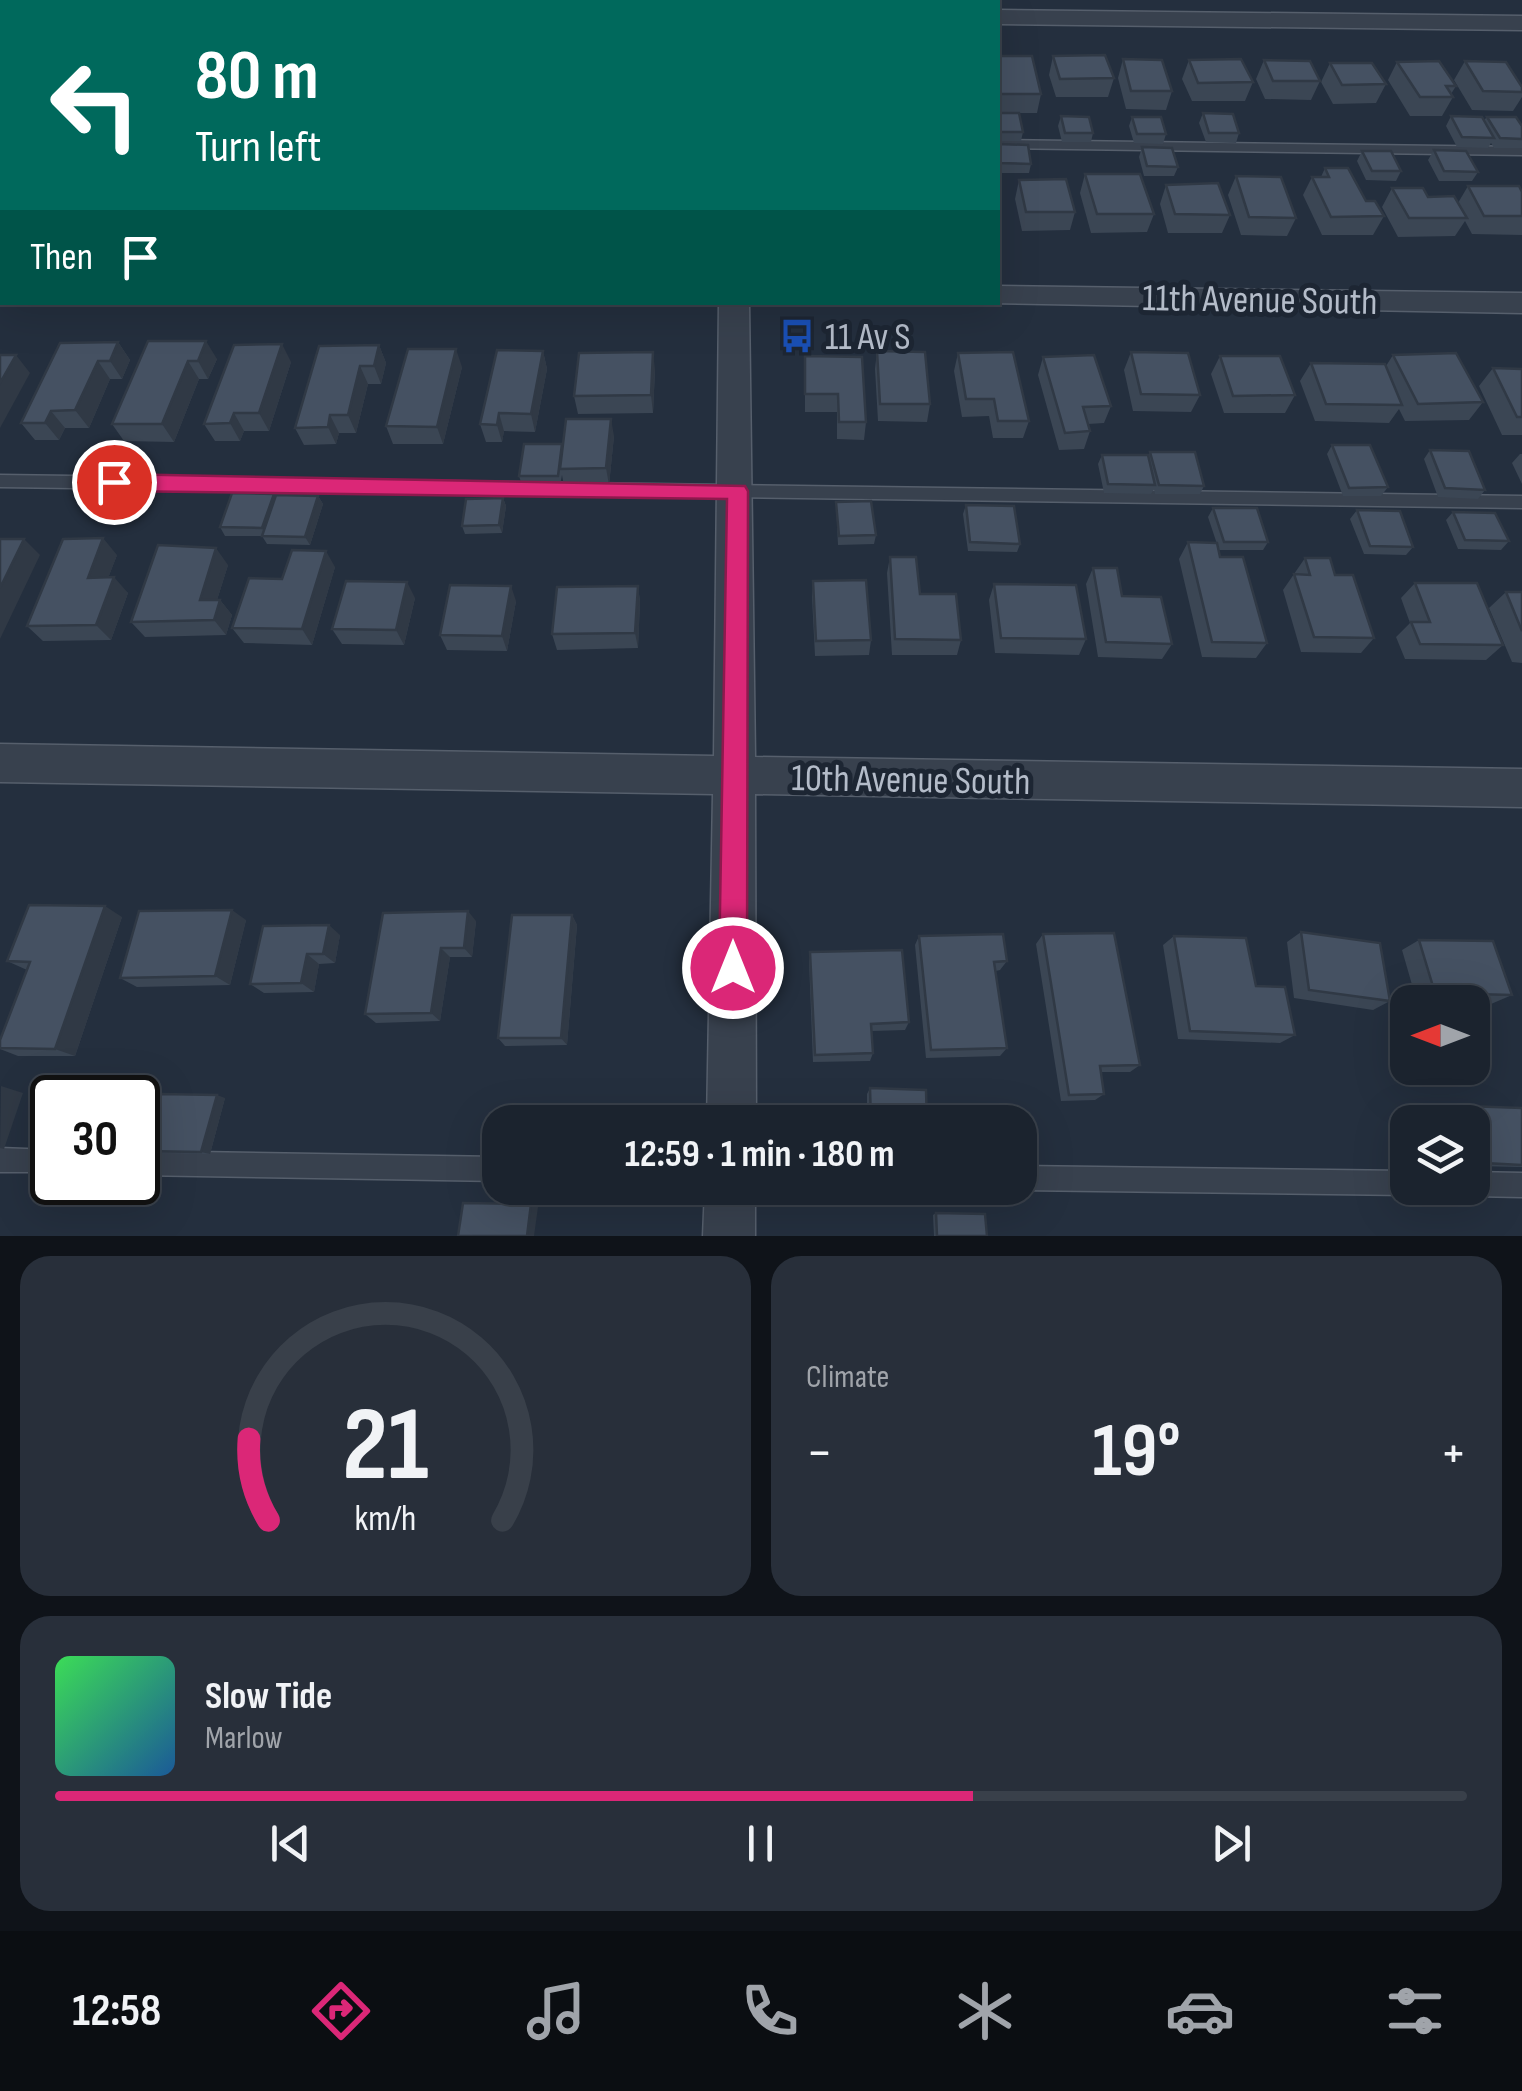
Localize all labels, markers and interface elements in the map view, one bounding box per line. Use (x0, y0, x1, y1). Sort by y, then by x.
text: 80 m (195, 35, 319, 119)
icon: left (30, 40, 160, 170)
text: Turn left (195, 120, 321, 175)
icon: arrive (113, 230, 168, 285)
text: Then (30, 235, 93, 280)
street label: 11th Avenue South (1142, 276, 1378, 325)
place label: 11 Av S (825, 315, 910, 360)
bus stop icon: 11 Av S (778, 317, 816, 355)
pin (72, 440, 157, 525)
icon: arrive (87, 455, 142, 510)
street label: 10th Avenue South (791, 756, 1031, 805)
position arrow (681, 916, 785, 1020)
north arrow (1390, 985, 1490, 1085)
map controls (1390, 985, 1490, 1205)
speed limit sign: 30 (30, 1075, 160, 1205)
button: layers (1390, 1105, 1490, 1205)
text: 12:59 · 1 min · 180 m (625, 1132, 894, 1177)
text: Climate (806, 1358, 889, 1397)
text: 21 (342, 1384, 429, 1509)
text: 19° (1092, 1407, 1181, 1498)
text: − (806, 1420, 833, 1487)
text: + (1440, 1420, 1467, 1487)
text: km/h (355, 1498, 416, 1541)
text: Slow Tide (205, 1674, 332, 1719)
text: Marlow (205, 1719, 283, 1758)
icon: previous (263, 1816, 318, 1871)
icon: pause (733, 1816, 788, 1871)
icon: next (1204, 1816, 1259, 1871)
icon: directions (306, 1976, 376, 2046)
icon: music (521, 1976, 591, 2046)
icon: phone (735, 1976, 805, 2046)
icon: climate (950, 1976, 1020, 2046)
icon: car (1165, 1976, 1235, 2046)
icon: filters (1380, 1976, 1450, 2046)
text: 12:58 (72, 1984, 161, 2039)

